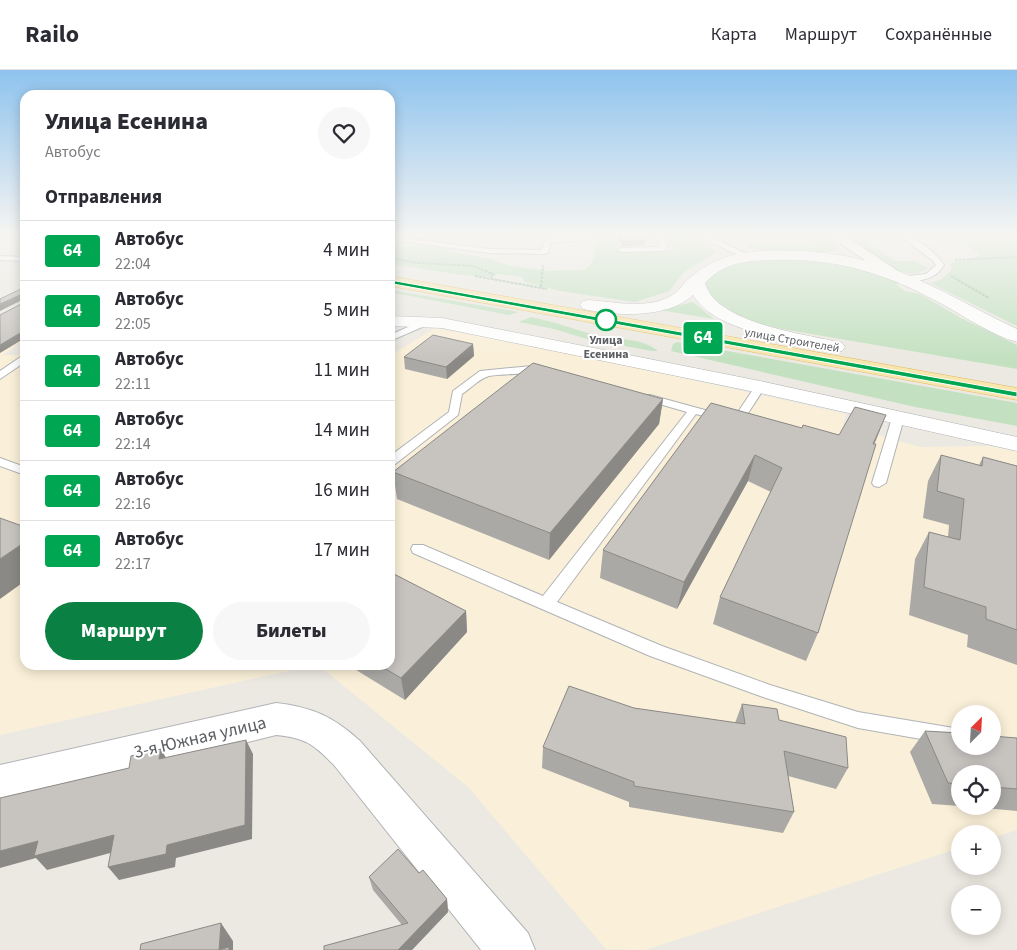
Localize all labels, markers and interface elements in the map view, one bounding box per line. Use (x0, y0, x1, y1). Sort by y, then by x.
text: Railo (25, 17, 79, 52)
text: Карта (711, 22, 757, 47)
text: Маршрут (785, 22, 857, 47)
text: Сохранённые (885, 22, 992, 47)
text: Улица Есенина (45, 104, 208, 139)
button: heart (318, 107, 370, 159)
text: Автобус (45, 141, 101, 163)
text: Отправления (45, 184, 162, 211)
text: Автобус (115, 226, 184, 253)
text: 4 мин (323, 237, 370, 264)
text: 64 (63, 238, 82, 263)
text: 22:04 (115, 253, 151, 275)
text: Автобус (115, 286, 184, 313)
text: 5 мин (323, 297, 370, 324)
text: 64 (63, 298, 82, 323)
marker: Улица Есенина (595, 309, 617, 331)
text: 22:05 (115, 313, 151, 335)
line badge: 64 (680, 322, 726, 354)
street label: улица Строителей (743, 324, 841, 357)
text: 64 (693, 325, 713, 350)
place label: Улица Есенина (583, 332, 629, 363)
text: Автобус (115, 346, 184, 373)
text: 11 мин (314, 357, 370, 384)
text: 64 (63, 358, 82, 383)
text: 22:11 (115, 373, 151, 395)
text: Автобус (115, 406, 184, 433)
text: 14 мин (314, 417, 370, 444)
text: 64 (63, 418, 82, 443)
text: 22:14 (115, 433, 151, 455)
text: Автобус (115, 466, 184, 493)
text: 16 мин (314, 477, 370, 504)
text: 64 (63, 478, 82, 503)
text: 22:16 (115, 493, 151, 515)
text: Автобус (115, 526, 184, 553)
text: 17 мин (314, 537, 370, 564)
text: 64 (63, 538, 82, 563)
text: 22:17 (115, 553, 151, 575)
button: Маршрут (45, 602, 203, 660)
button: Билеты (213, 602, 370, 660)
north arrow (951, 705, 1001, 755)
map controls (951, 705, 1001, 935)
street label: 3-я Южная улица (131, 710, 269, 765)
button: locate (951, 765, 1001, 815)
button: + (951, 825, 1001, 875)
button: − (951, 885, 1001, 935)

